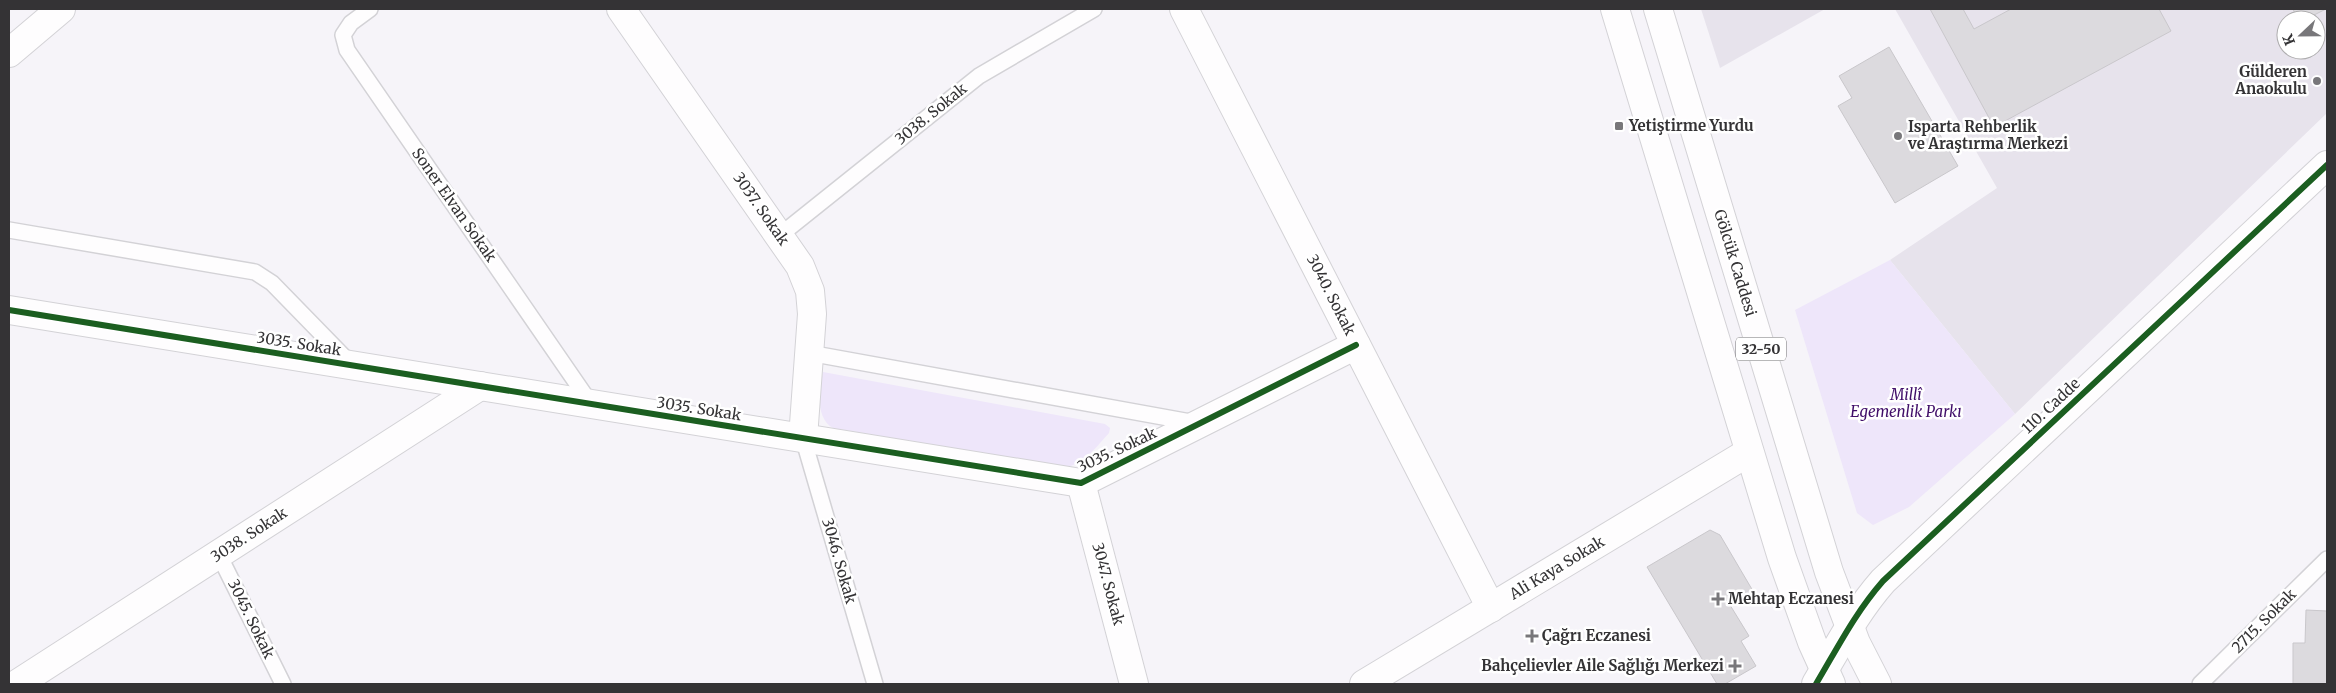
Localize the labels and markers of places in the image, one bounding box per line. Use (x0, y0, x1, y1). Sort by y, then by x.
place label: Gülderen Anaokulu (2234, 62, 2307, 98)
marker: Gülderen Anaokulu (2311, 75, 2323, 87)
place label: Yetiştirme Yurdu (1628, 116, 1754, 135)
place label: Isparta Rehberlik ve Araştırma Merkezi (1907, 117, 2068, 153)
marker: Yetiştirme Yurdu (1613, 120, 1625, 132)
marker: Isparta Rehberlik ve Araştırma Merkezi (1892, 130, 1904, 142)
place label: Mehtap Eczanesi (1728, 589, 1854, 608)
marker: Mehtap Eczanesi (1712, 593, 1724, 605)
place label: Çağrı Eczanesi (1542, 626, 1651, 645)
marker: Çağrı Eczanesi (1526, 630, 1538, 642)
place label: Bahçelievler Aile Sağlığı Merkezi (1481, 656, 1724, 675)
marker: Bahçelievler Aile Sağlığı Merkezi (1728, 659, 1742, 673)

